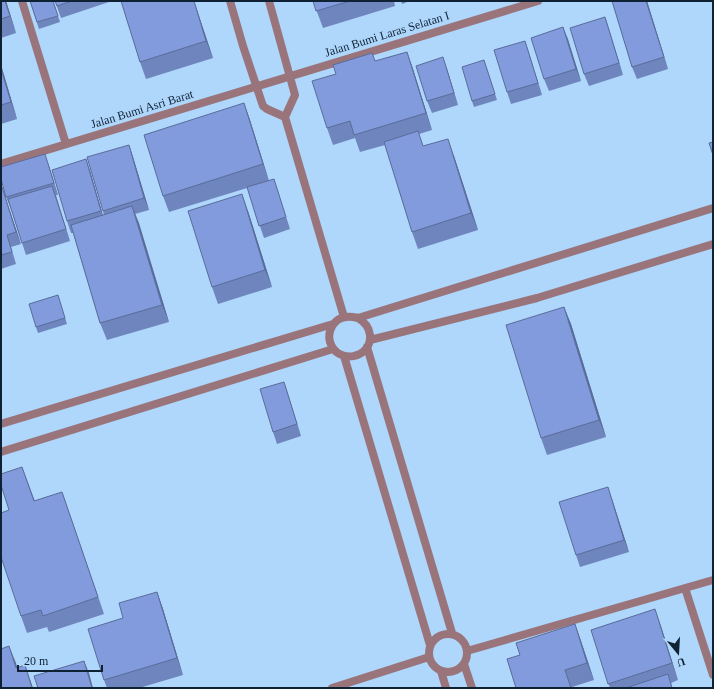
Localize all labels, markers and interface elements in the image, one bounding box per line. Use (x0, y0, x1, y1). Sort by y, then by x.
street label: Jalan Bumi Laras Selatan I (323, 8, 451, 60)
street label: Jalan Bumi Asri Barat (89, 87, 196, 131)
north arrow (658, 633, 698, 673)
scale bar (18, 647, 102, 673)
text: 20 m (24, 654, 49, 668)
text: U (675, 656, 687, 669)

